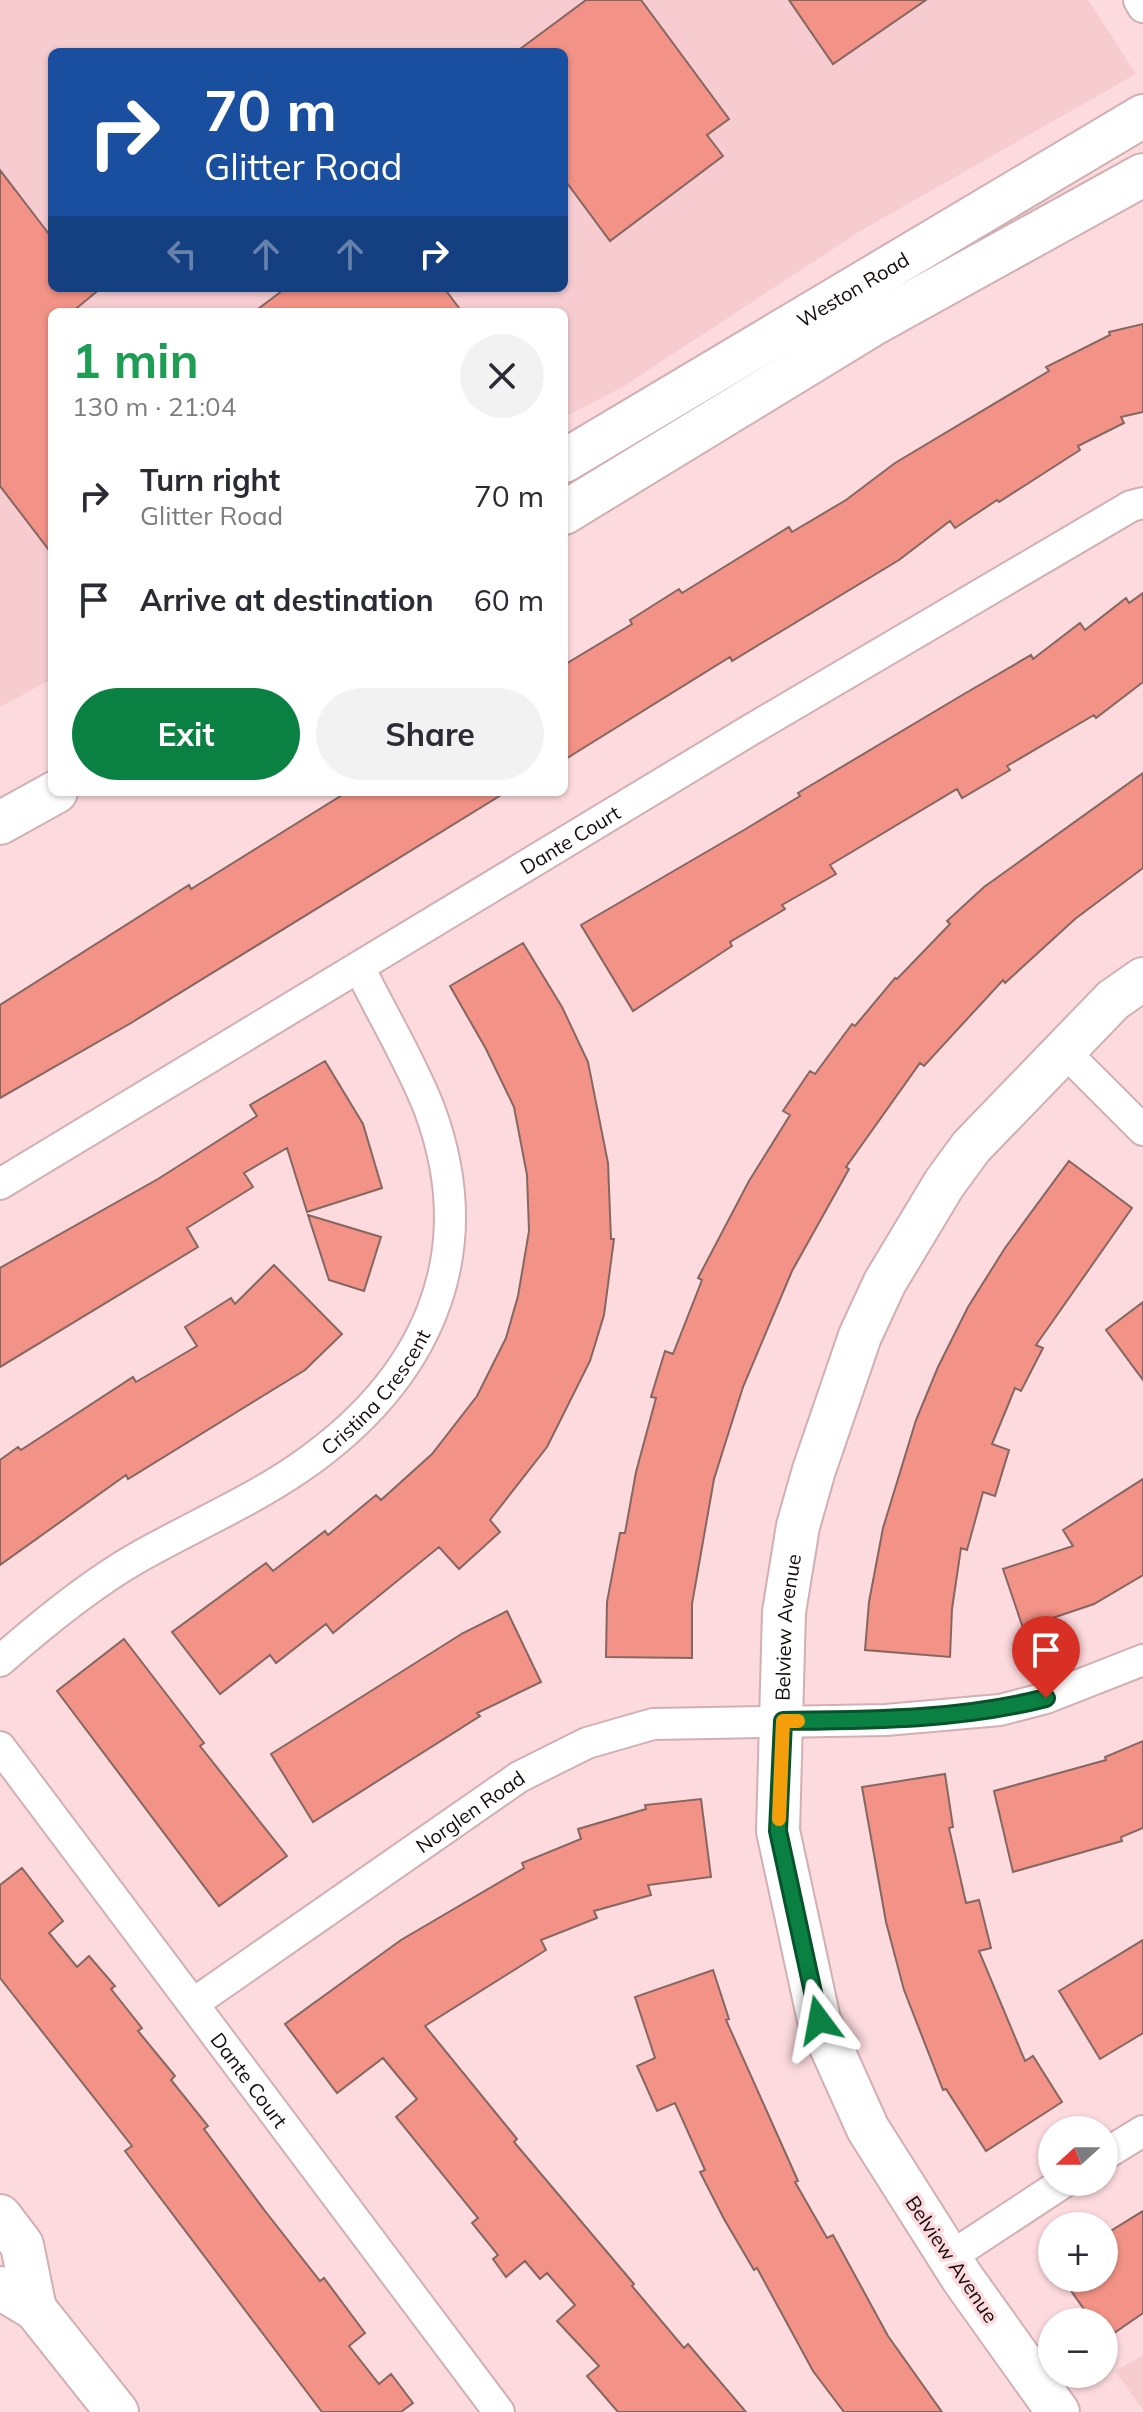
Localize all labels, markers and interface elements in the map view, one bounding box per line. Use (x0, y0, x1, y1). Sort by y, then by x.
text: 70 m (204, 75, 337, 145)
icon: right (72, 80, 176, 184)
text: Glitter Road (204, 144, 402, 189)
icon: left (160, 232, 204, 276)
icon: ahead (244, 232, 288, 276)
icon: ahead (328, 232, 372, 276)
icon: right (412, 232, 456, 276)
street label: Weston Road (792, 246, 913, 332)
text: 1 min (72, 330, 199, 390)
button: close (460, 334, 544, 418)
text: 130 m · 21:04 (72, 390, 236, 423)
text: Turn right (140, 461, 280, 499)
icon: right (72, 474, 116, 518)
text: 70 m (474, 477, 544, 515)
text: Glitter Road (140, 499, 283, 532)
icon: arrive (72, 578, 116, 622)
text: Arrive at destination (140, 581, 434, 619)
text: 60 m (474, 581, 544, 619)
button: Exit (72, 688, 300, 780)
button: Share (316, 688, 544, 780)
street label: Dante Court (515, 799, 624, 879)
street label: Cristina Crescent (316, 1325, 435, 1460)
street label: Belview Avenue (769, 1552, 806, 1701)
pin (1012, 1616, 1080, 1698)
icon: arrive (1024, 1628, 1068, 1672)
street label: Norglen Road (410, 1765, 529, 1858)
position arrow (777, 1978, 861, 2062)
street label: Dante Court (206, 2027, 293, 2132)
north arrow (1038, 2116, 1118, 2196)
map controls (1038, 2116, 1118, 2388)
street label: Belview Avenue (900, 2191, 1004, 2327)
button: + (1038, 2212, 1118, 2292)
button: − (1038, 2308, 1118, 2388)

